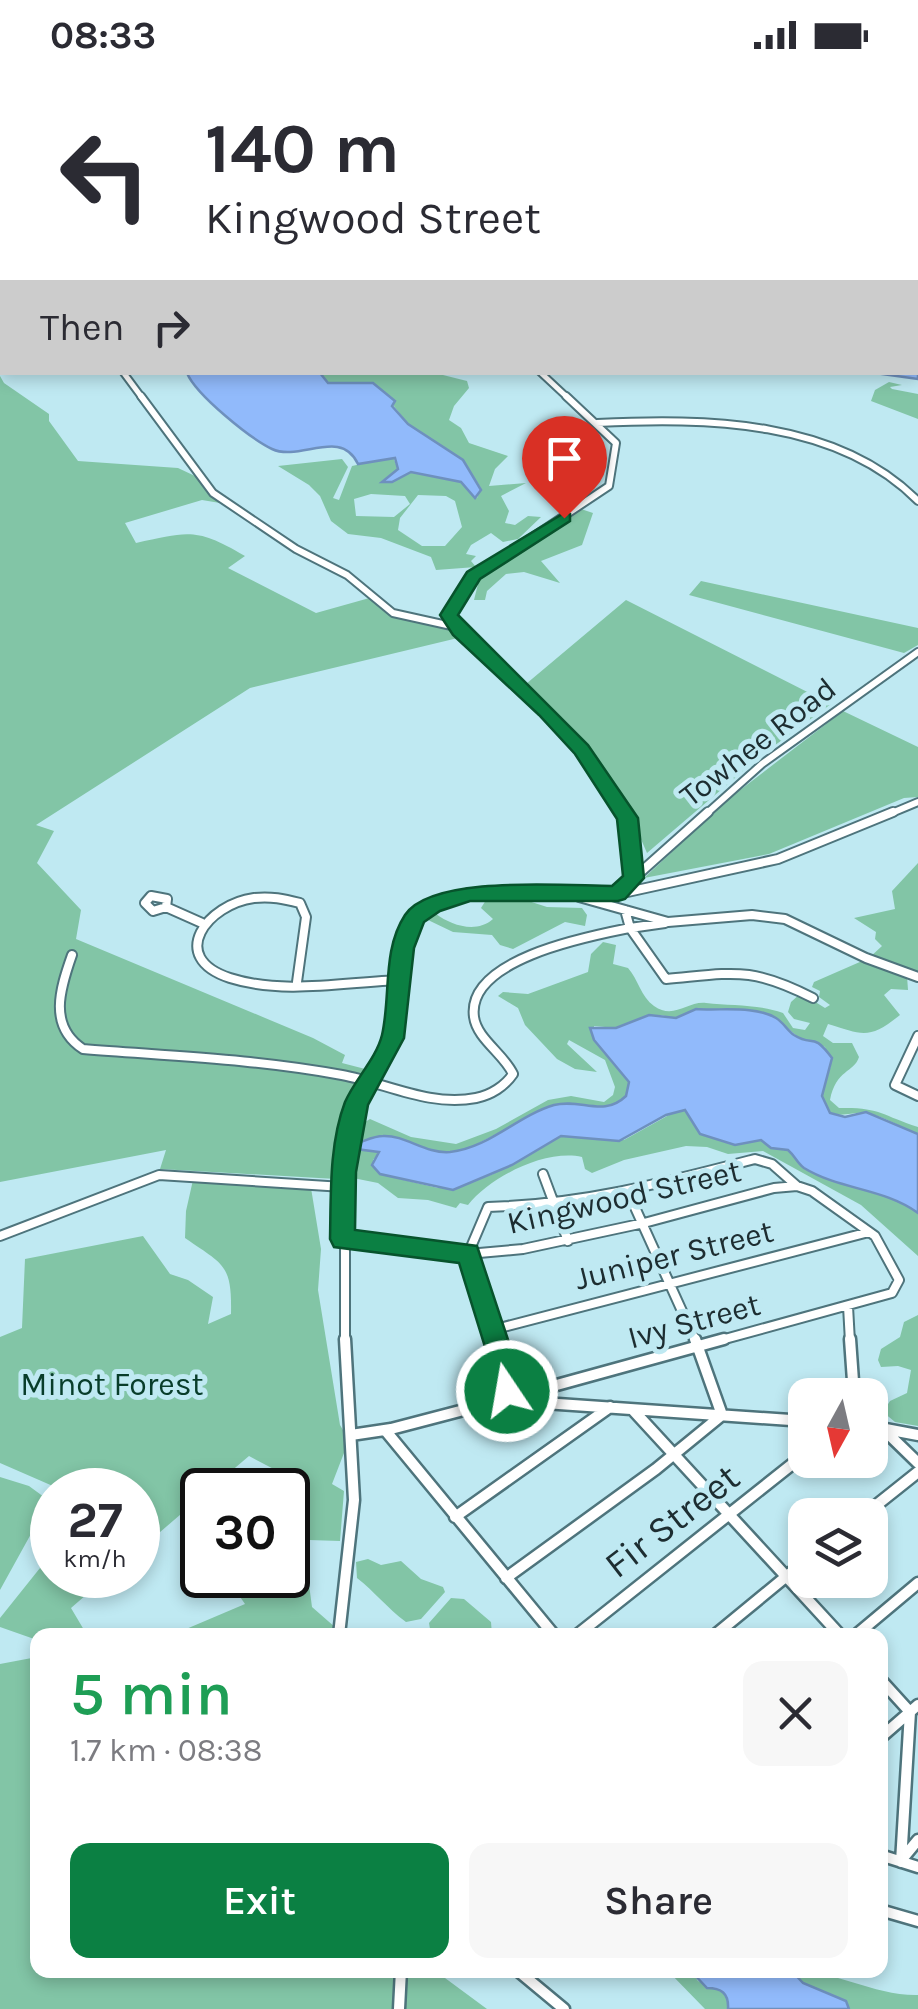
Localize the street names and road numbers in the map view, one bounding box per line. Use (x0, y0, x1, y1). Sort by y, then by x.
street label: Towhee Road (673, 670, 843, 814)
street label: Kingwood Street (503, 1152, 745, 1242)
street label: Juniper Street (571, 1212, 777, 1298)
street label: Ivy Street (624, 1286, 764, 1356)
street label: Fir Street (596, 1455, 748, 1587)

